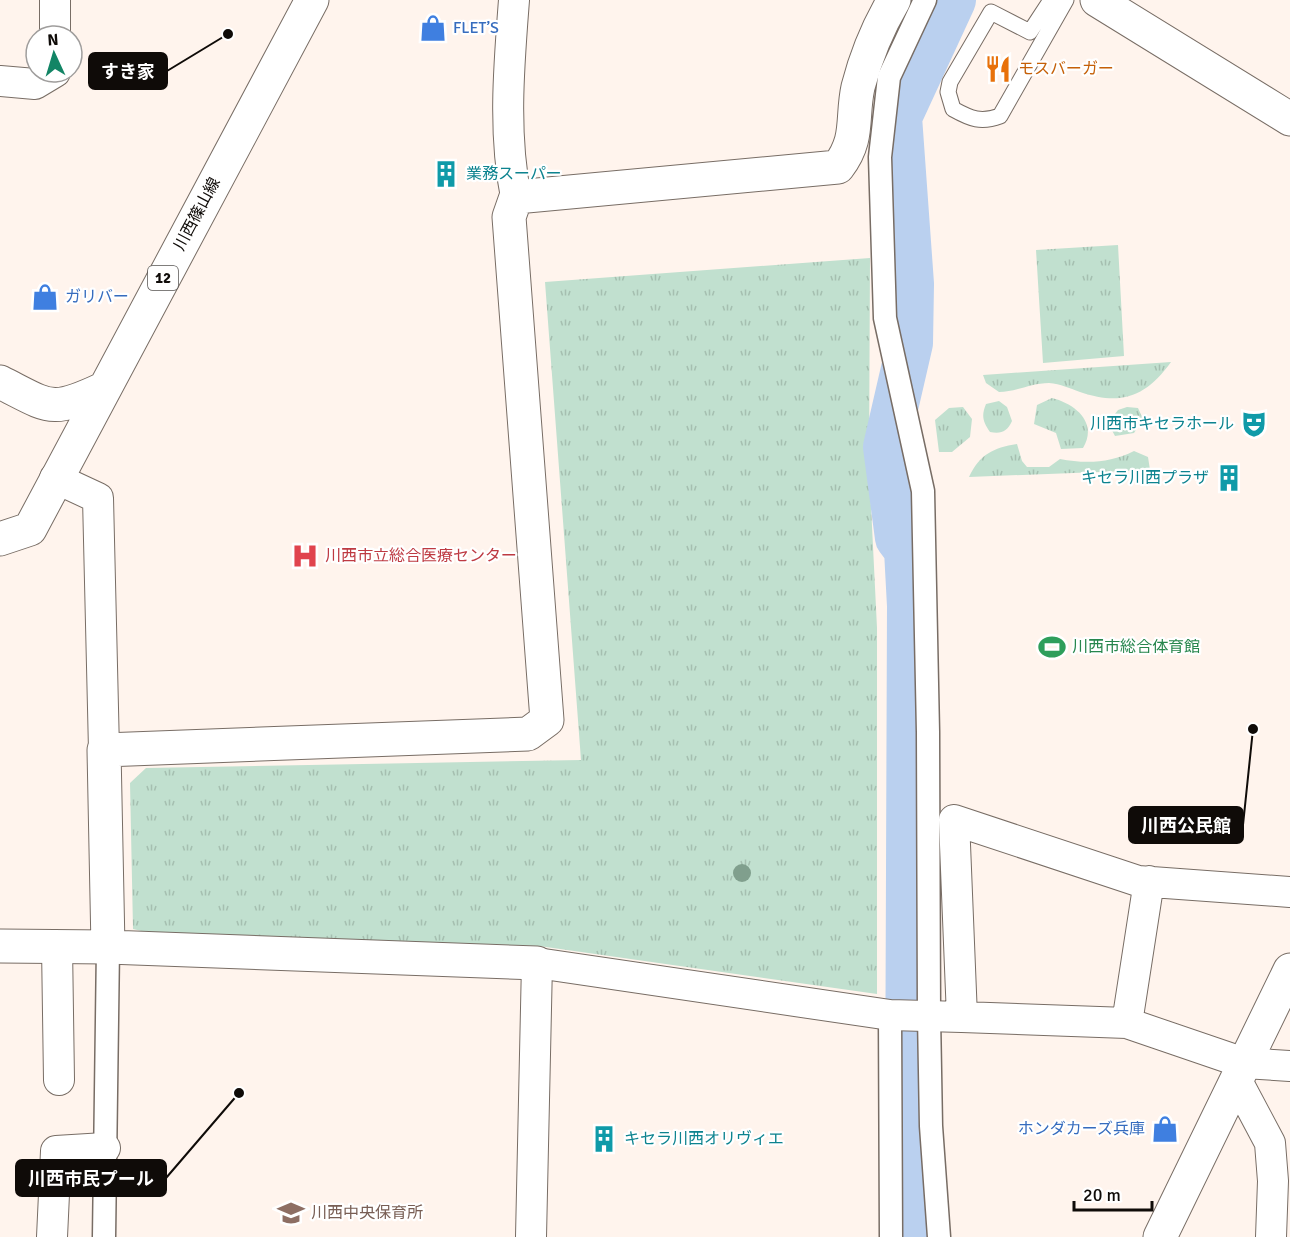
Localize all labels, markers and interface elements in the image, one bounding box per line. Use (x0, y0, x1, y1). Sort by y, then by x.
shop icon: FLET’S (418, 13, 448, 43)
place label: FLET’S (453, 18, 499, 38)
north arrow (24, 24, 84, 84)
text: N (47, 30, 59, 50)
callout: すき家 (89, 53, 167, 89)
restaurant icon: モスバーガー (983, 54, 1013, 84)
place label: モスバーガー (1018, 59, 1114, 79)
text: すき家 (101, 61, 155, 83)
building icon: 業務スーパー (431, 159, 461, 189)
place label: 業務スーパー (466, 164, 562, 184)
street label: 川西篠山線 (169, 174, 225, 254)
road number: 12 (148, 266, 178, 290)
shop icon: ガリバー (30, 282, 60, 312)
place label: ガリバー (65, 287, 129, 307)
theatre icon: 川西市キセラホール (1239, 409, 1269, 439)
place label: 川西市キセラホール (1090, 414, 1234, 434)
building icon: キセラ川西プラザ (1214, 463, 1244, 493)
place label: キセラ川西プラザ (1081, 468, 1209, 488)
hospital icon: 川西市立総合医療センター (290, 541, 320, 571)
place label: 川西市立総合医療センター (325, 546, 517, 566)
sports icon: 川西市総合体育館 (1037, 632, 1067, 662)
place label: 川西市総合体育館 (1072, 637, 1200, 657)
callout: 川西公民館 (1129, 807, 1243, 843)
text: 川西公民館 (1141, 815, 1231, 837)
shop icon: ホンダカーズ兵庫 (1150, 1114, 1180, 1144)
place label: ホンダカーズ兵庫 (1018, 1119, 1145, 1139)
building icon: キセラ川西オリヴィエ (589, 1124, 619, 1154)
place label: キセラ川西オリヴィエ (624, 1129, 784, 1149)
callout: 川西市民プール (16, 1160, 166, 1196)
text: 川西市民プール (28, 1168, 154, 1190)
scale bar (1074, 1174, 1152, 1212)
text: 20 m (1083, 1184, 1121, 1206)
school or university icon: 川西中央保育所 (276, 1198, 306, 1228)
place label: 川西中央保育所 (311, 1203, 423, 1223)

